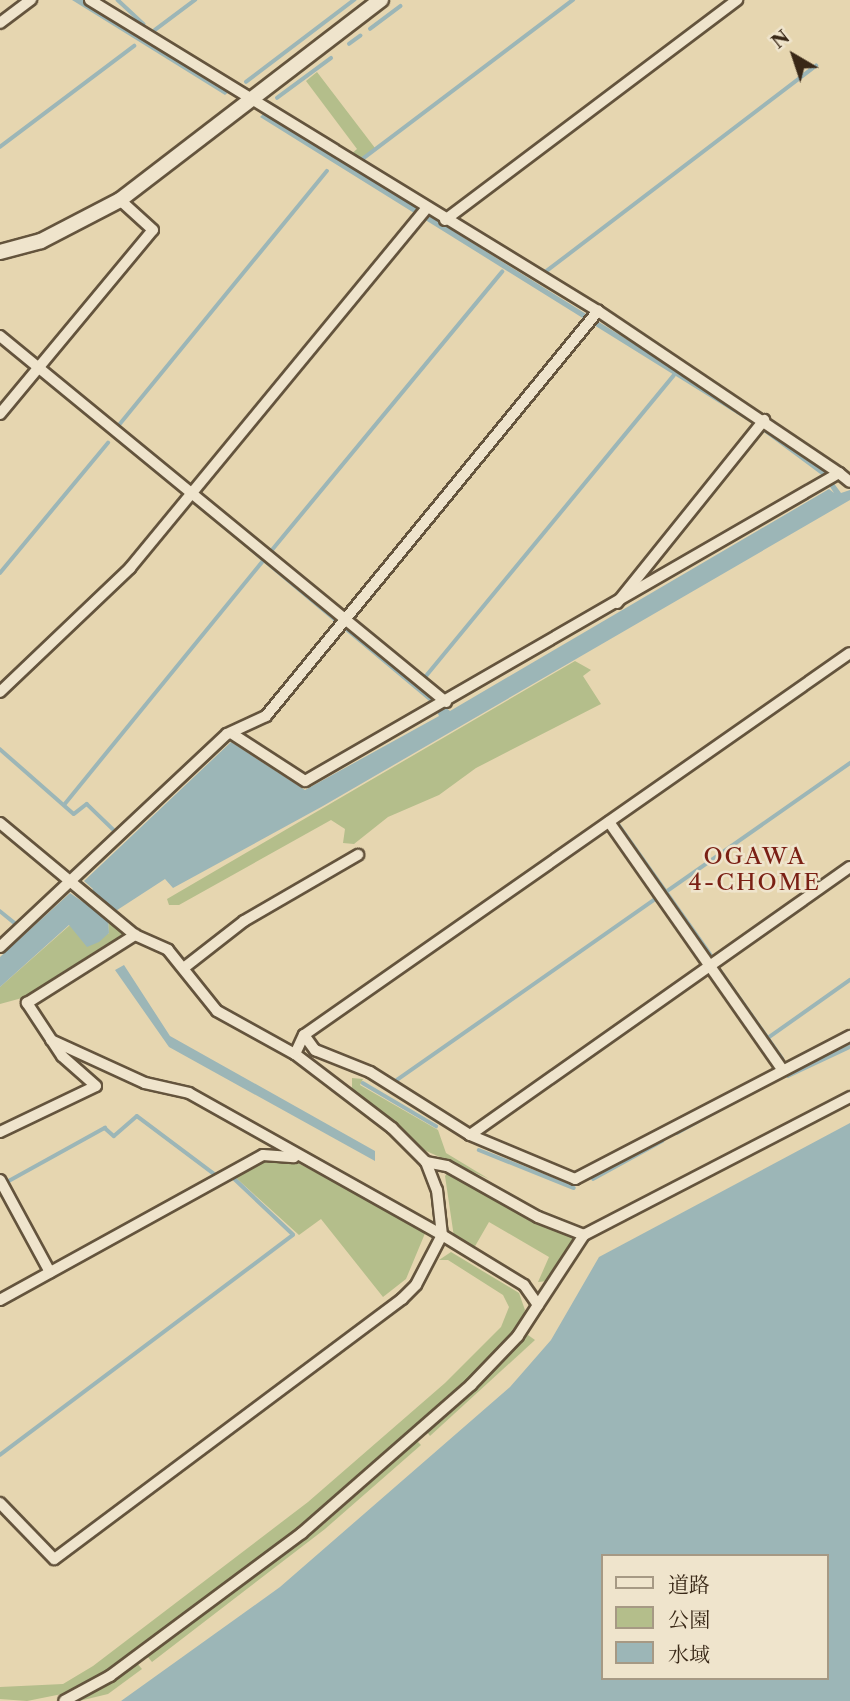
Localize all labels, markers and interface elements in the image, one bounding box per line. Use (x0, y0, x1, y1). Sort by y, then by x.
north arrow (759, 21, 829, 91)
text: N (767, 25, 794, 53)
district label: OGAWA 4-CHOME (689, 842, 821, 896)
legend (602, 1554, 829, 1680)
text: 道路 (668, 1572, 710, 1597)
text: 公園 (668, 1607, 710, 1632)
text: 水域 (668, 1642, 710, 1667)

